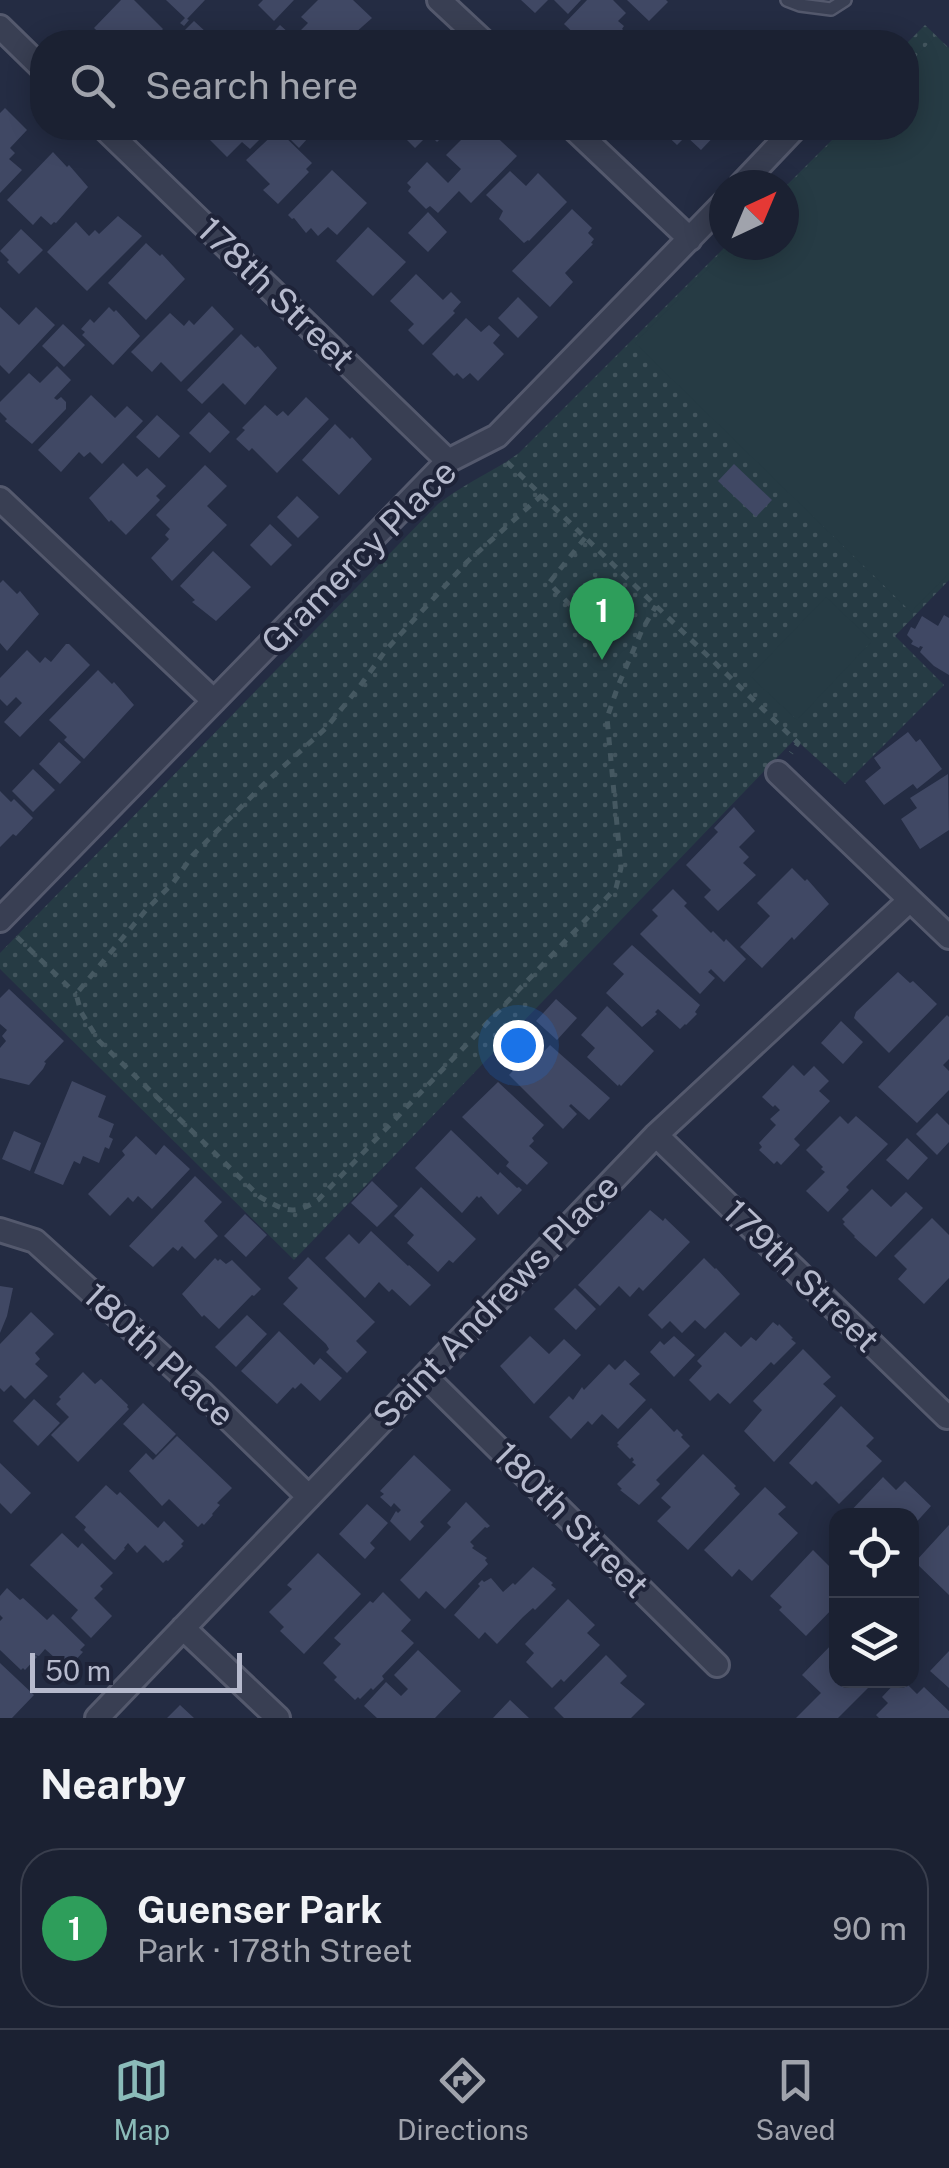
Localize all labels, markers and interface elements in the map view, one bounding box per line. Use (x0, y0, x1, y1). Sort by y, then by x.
search box (30, 30, 919, 140)
icon: search (65, 58, 120, 113)
text: Search here (145, 63, 358, 108)
north arrow (709, 170, 799, 260)
street label: 178th Street (190, 209, 363, 378)
street label: Gramercy Place (253, 451, 464, 662)
pin: 1 (570, 578, 634, 660)
your location (493, 1020, 544, 1071)
street label: Saint Andrews Place (364, 1166, 627, 1436)
street label: 179th Street (715, 1191, 888, 1360)
street label: 180th Place (75, 1274, 243, 1435)
street label: 180th Street (485, 1434, 657, 1606)
map controls (829, 1508, 919, 1688)
button: locate (829, 1508, 919, 1598)
button: layers (829, 1598, 919, 1688)
scale bar (30, 1648, 242, 1692)
text: 50 m (45, 1654, 111, 1687)
text: Nearby (40, 1759, 186, 1808)
text: Guenser Park (137, 1887, 382, 1932)
text: 1 (68, 1910, 81, 1947)
text: 90 m (832, 1910, 907, 1947)
text: Park · 178th Street (137, 1932, 412, 1969)
tab: Map (113, 2053, 170, 2146)
tab: Directions (397, 2053, 529, 2146)
tab: Saved (755, 2053, 836, 2146)

